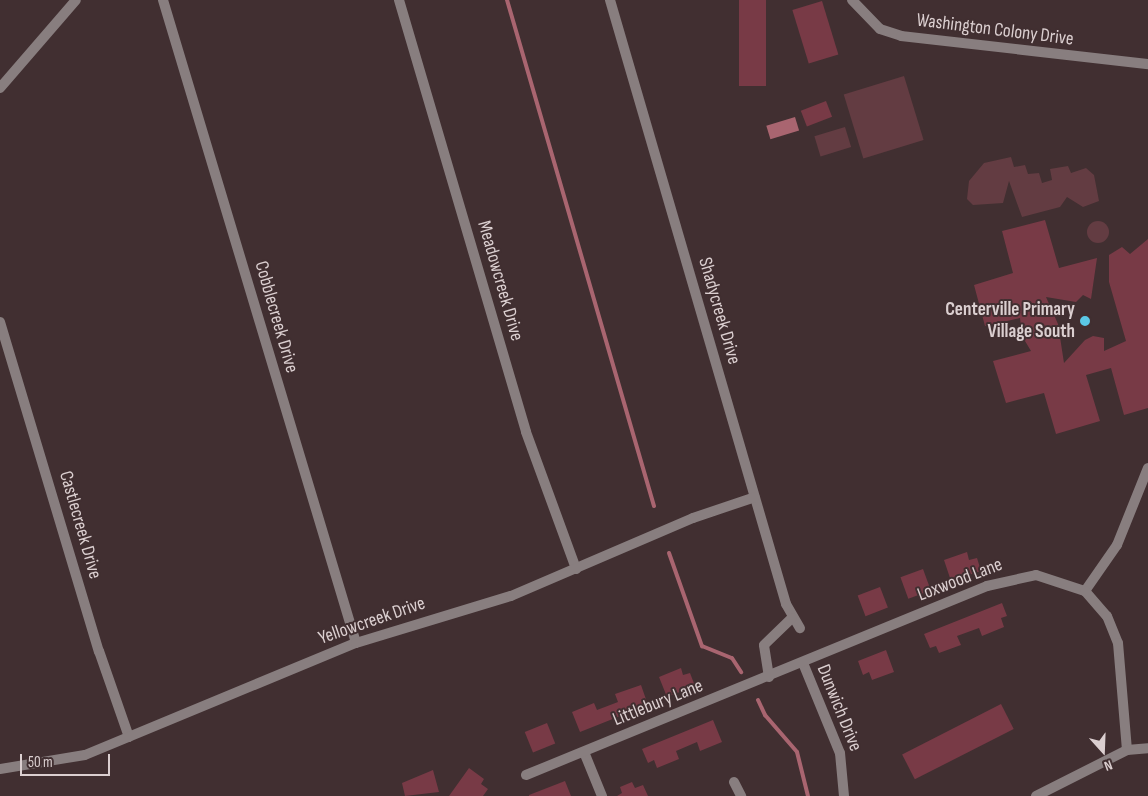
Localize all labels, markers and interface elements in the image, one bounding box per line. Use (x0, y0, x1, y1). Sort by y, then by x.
street label: Washington Colony Drive (915, 9, 1075, 51)
street label: Meadowcreek Drive (472, 218, 528, 344)
street label: Shadycreek Drive (693, 255, 745, 367)
street label: Cobblecreek Drive (249, 258, 303, 376)
place label: Centerville Primary Village South (945, 299, 1075, 343)
marker: Centerville Primary Village South (1079, 315, 1091, 327)
street label: Castlecreek Drive (54, 468, 106, 582)
street label: Loxwood Lane (914, 553, 1006, 607)
street label: Yellowcreek Drive (316, 592, 428, 650)
street label: Dunwich Drive (811, 661, 867, 755)
street label: Littlebury Lane (610, 675, 706, 731)
north arrow (1078, 726, 1128, 776)
scale bar (22, 744, 112, 776)
text: 50 m (28, 753, 53, 772)
text: N (1102, 756, 1115, 775)

